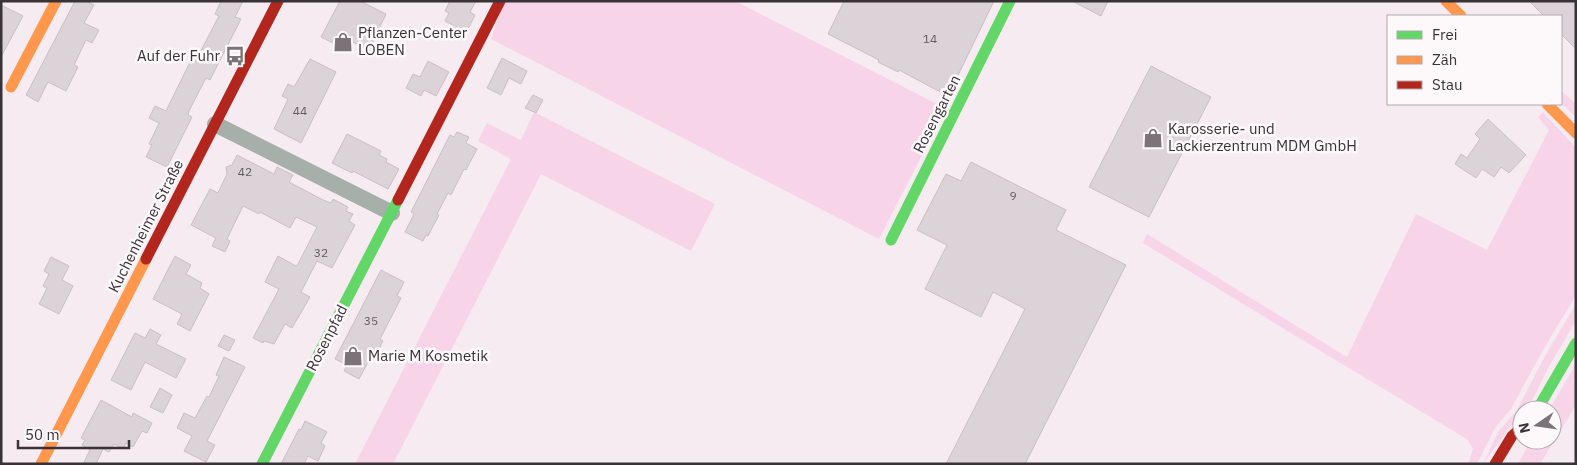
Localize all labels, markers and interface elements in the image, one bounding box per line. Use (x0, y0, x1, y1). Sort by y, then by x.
legend (1387, 15, 1562, 105)
place label: Pflanzen-Center LOBEN (358, 23, 468, 59)
text: Frei (1432, 25, 1458, 44)
shop icon: Pflanzen-Center LOBEN (332, 31, 354, 53)
house number: 14 (923, 31, 937, 46)
bus stop icon: Auf der Fuhr (224, 45, 246, 67)
place label: Auf der Fuhr (137, 46, 220, 65)
text: Zäh (1432, 50, 1457, 69)
street label: Rosengarten (909, 71, 964, 156)
text: Stau (1432, 75, 1463, 94)
house number: 44 (293, 103, 307, 118)
place label: Karosserie- und Lackierzentrum MDM GmbH (1168, 119, 1357, 155)
shop icon: Karosserie- und Lackierzentrum MDM GmbH (1142, 127, 1164, 149)
street label: Kuchenheimer Straße (104, 156, 187, 296)
house number: 42 (238, 164, 252, 179)
house number: 9 (1009, 188, 1017, 203)
house number: 32 (314, 245, 328, 260)
street label: Rosenpfad (302, 301, 351, 374)
house number: 35 (364, 313, 378, 328)
shop icon: Marie M Kosmetik (342, 345, 364, 367)
place label: Marie M Kosmetik (368, 346, 488, 365)
north arrow (1512, 400, 1562, 450)
scale bar (18, 418, 129, 450)
text: N (1514, 421, 1534, 435)
text: 50 m (25, 425, 60, 444)

